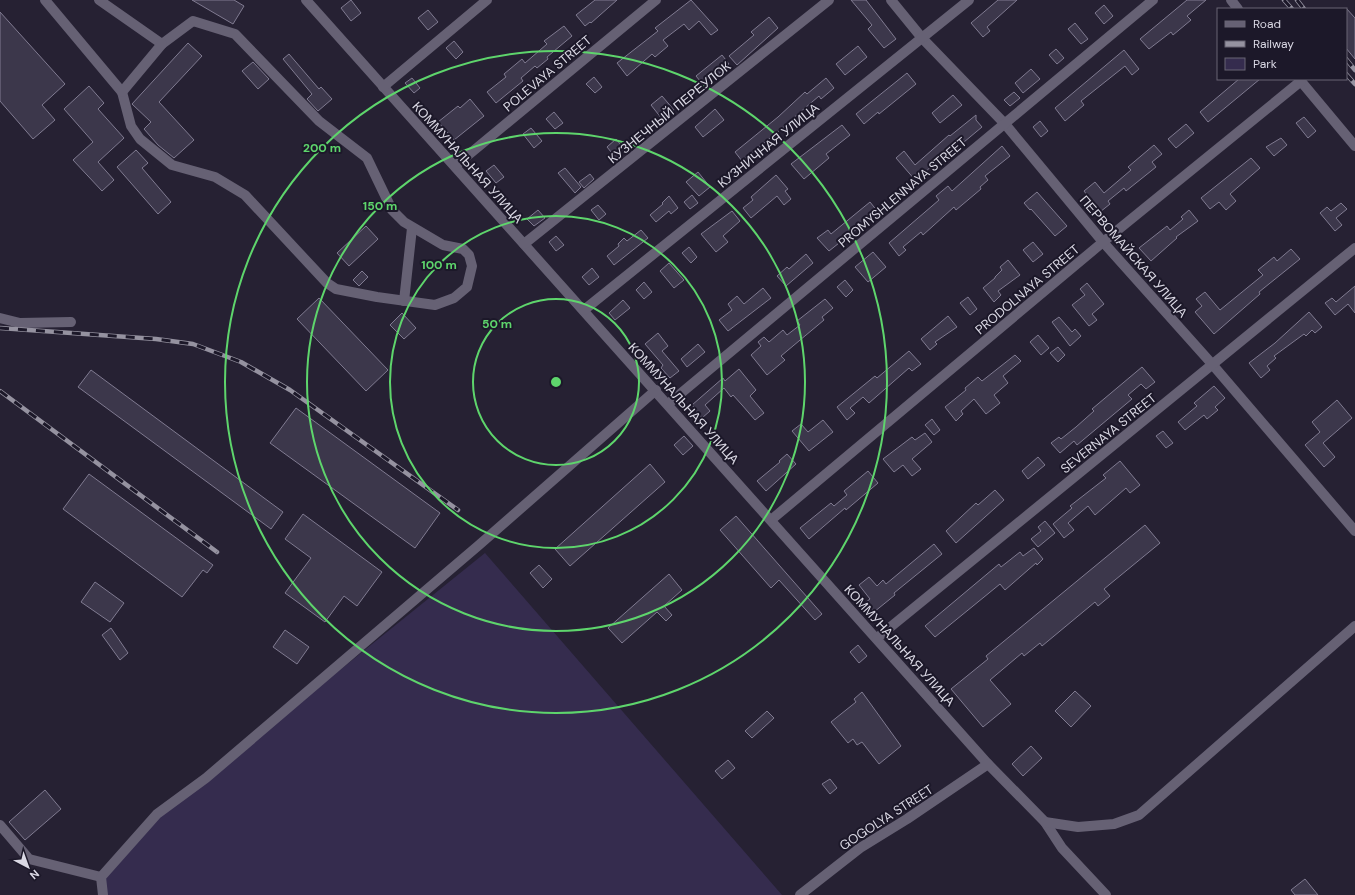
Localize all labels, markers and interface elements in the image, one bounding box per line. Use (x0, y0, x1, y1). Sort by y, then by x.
legend (1217, 8, 1347, 80)
text: Road (1253, 16, 1281, 32)
street label: POLEVAYA STREET (500, 32, 595, 115)
text: Railway (1253, 36, 1294, 52)
text: Park (1253, 56, 1277, 72)
street label: КУЗНЕЧНЫЙ ПЕРЕУЛОК (604, 57, 735, 167)
street label: КОММУНАЛЬНАЯ УЛИЦА (409, 98, 527, 227)
street label: КУЗНИЧНАЯ УЛИЦА (714, 99, 823, 192)
street label: PROMYSHLENNAYA STREET (835, 134, 970, 251)
text: 200 m (303, 140, 341, 156)
street label: ПЕРВОМАЙСКАЯ УЛИЦА (1076, 192, 1192, 321)
text: 150 m (363, 198, 397, 214)
street label: PRODOLNAYA STREET (972, 241, 1083, 338)
text: 100 m (421, 257, 457, 273)
text: 50 m (482, 316, 512, 332)
street label: КОММУНАЛЬНАЯ УЛИЦА (625, 339, 743, 468)
centre of rings (549, 375, 563, 389)
street label: SEVERNAYA STREET (1057, 390, 1160, 477)
street label: КОММУНАЛЬНАЯ УЛИЦА (841, 581, 959, 710)
street label: GOGOLYA STREET (836, 781, 936, 854)
north arrow (8, 847, 48, 887)
text: N (27, 867, 42, 882)

